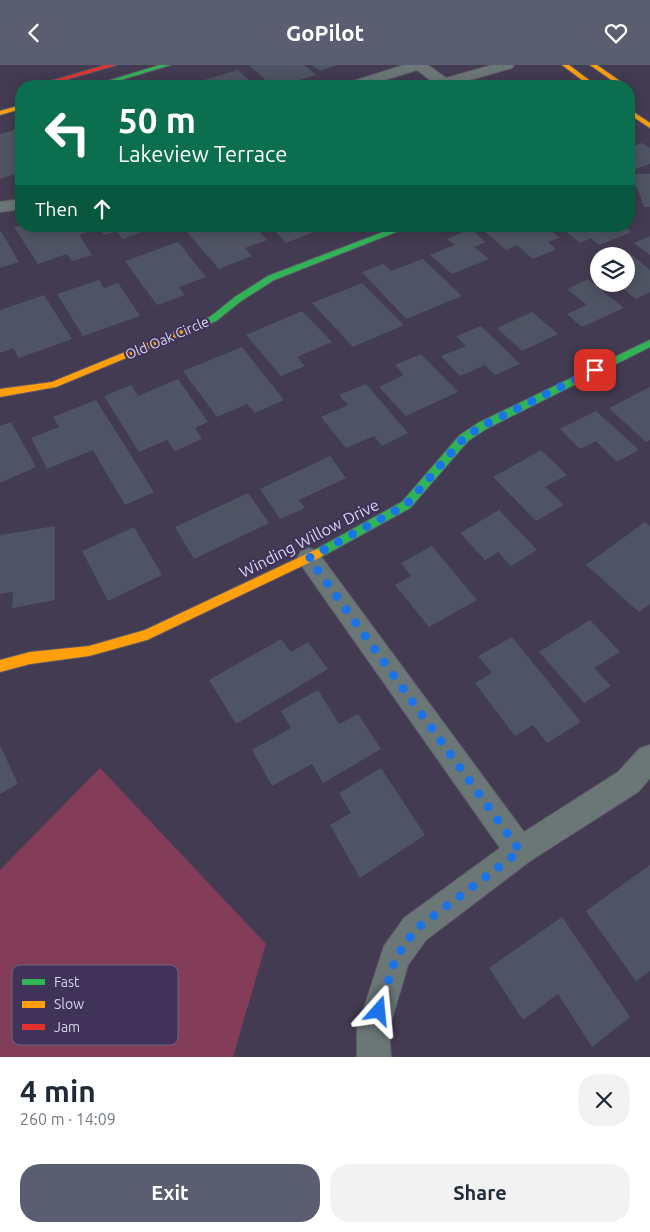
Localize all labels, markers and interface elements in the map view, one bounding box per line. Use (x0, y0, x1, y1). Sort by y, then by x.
icon: back (20, 19, 48, 47)
icon: heart (602, 19, 630, 47)
text: GoPilot (286, 20, 364, 45)
icon: left (35, 100, 100, 165)
text: 50 m (118, 100, 196, 140)
text: Lakeview Terrace (118, 141, 287, 166)
icon: ahead (88, 195, 116, 223)
text: Then (35, 198, 78, 220)
map controls (590, 247, 635, 292)
button: layers (590, 247, 635, 292)
street label: Old Oak Circle (123, 313, 211, 363)
pin (574, 349, 616, 391)
icon: arrive (581, 356, 609, 384)
street label: Winding Willow Drive (236, 495, 382, 581)
legend (12, 965, 178, 1045)
text: Fast (54, 974, 80, 990)
position arrow (352, 984, 404, 1036)
text: Slow (54, 996, 84, 1012)
text: Jam (54, 1019, 80, 1035)
text: 4 min (20, 1074, 96, 1108)
button: close (578, 1074, 630, 1126)
text: 260 m · 14:09 (20, 1110, 116, 1128)
button: Exit (20, 1164, 320, 1222)
button: Share (330, 1164, 630, 1222)

